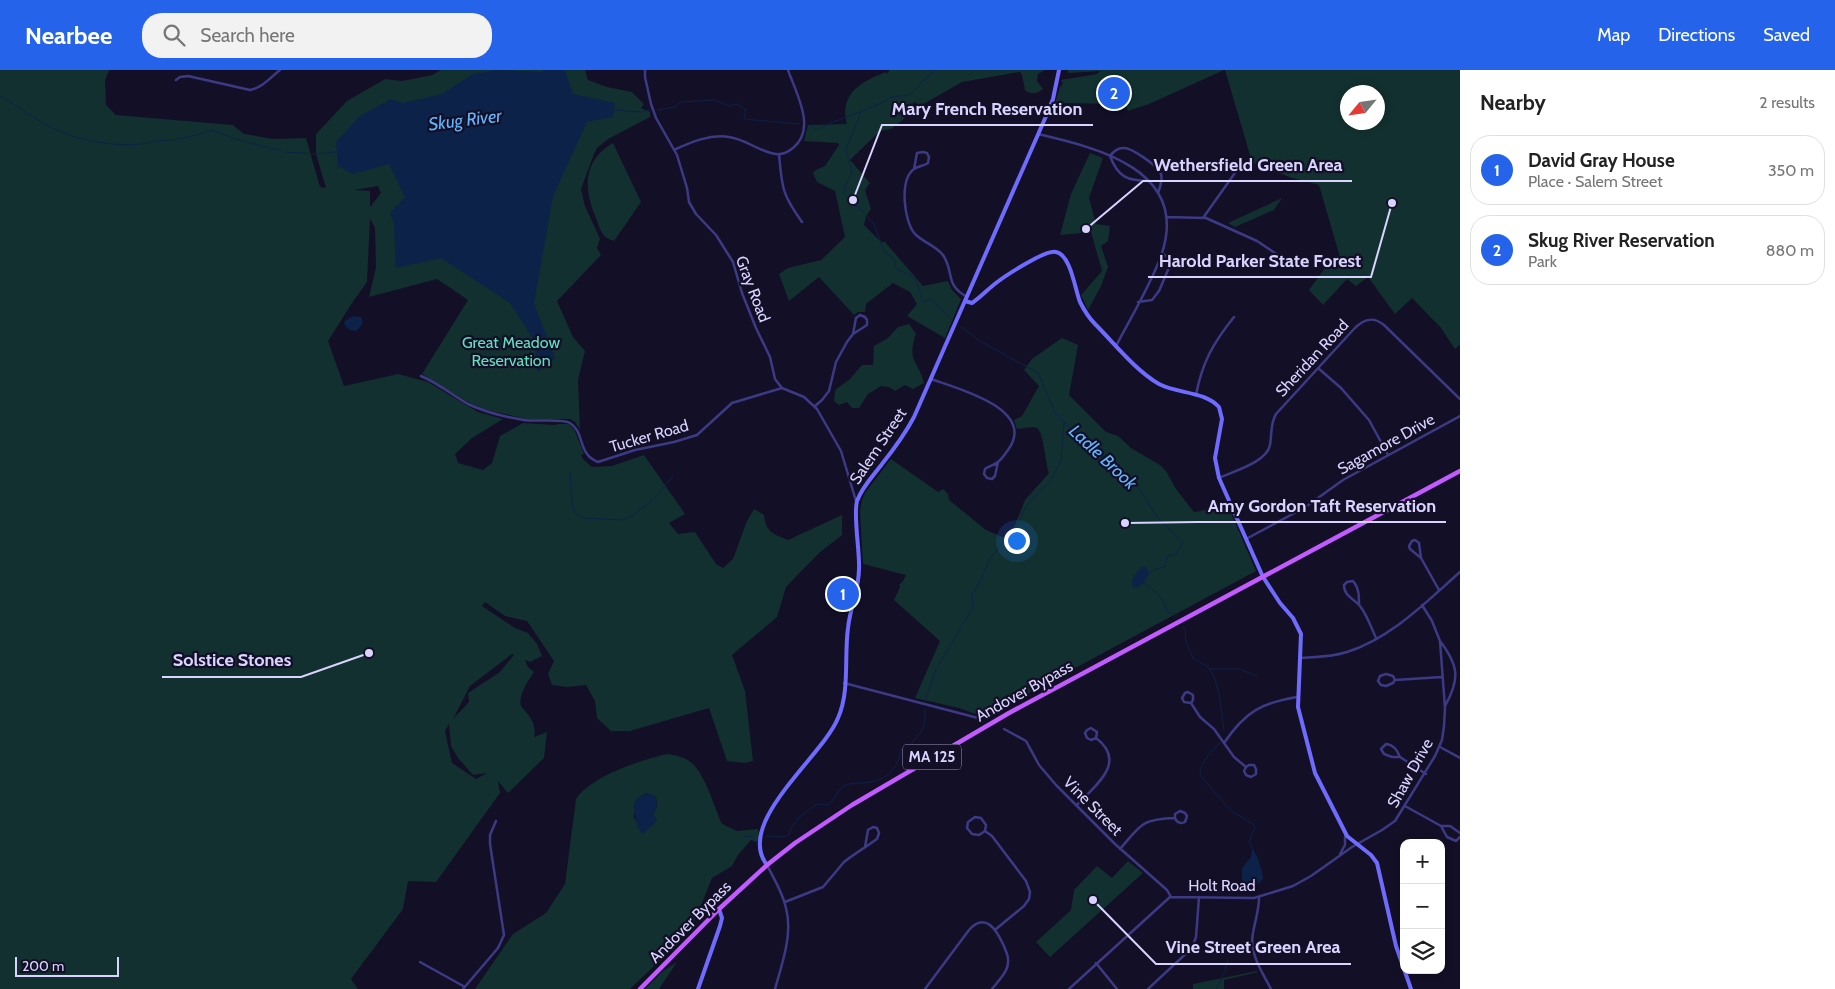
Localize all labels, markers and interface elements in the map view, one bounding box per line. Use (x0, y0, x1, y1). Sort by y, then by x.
search box (142, 13, 492, 58)
text: Nearbee (25, 21, 112, 50)
icon: search (160, 21, 188, 49)
text: Search here (200, 24, 295, 47)
text: Map (1597, 24, 1630, 46)
text: Directions (1658, 24, 1735, 46)
text: Saved (1763, 24, 1810, 46)
pin: 2 (1098, 74, 1130, 112)
north arrow (1340, 85, 1385, 130)
text: Nearby (1480, 90, 1546, 115)
callout: Mary French Reservation (882, 92, 1093, 125)
text: 2 results (1759, 93, 1815, 112)
text: Mary French Reservation (892, 98, 1082, 120)
water label: Skug River (427, 104, 504, 135)
callout: Wethersfield Green Area (1143, 148, 1352, 181)
text: David Gray House (1528, 149, 1675, 172)
text: Wethersfield Green Area (1153, 154, 1343, 176)
text: 1 (1494, 161, 1500, 180)
text: 350 m (1768, 161, 1814, 180)
text: Place · Salem Street (1528, 172, 1663, 191)
text: Skug River Reservation (1528, 229, 1715, 252)
text: 2 (1493, 241, 1501, 260)
text: 880 m (1766, 241, 1814, 260)
callout: Harold Parker State Forest (1148, 244, 1371, 277)
text: Harold Parker State Forest (1159, 250, 1361, 272)
text: Park (1528, 252, 1557, 271)
street label: Gray Road (732, 253, 774, 325)
street label: Sheridan Road (1272, 316, 1352, 400)
park label: Great Meadow Reservation (462, 333, 560, 370)
street label: Salem Street (846, 404, 911, 488)
street label: Sagamore Drive (1334, 410, 1438, 478)
street label: Tucker Road (607, 416, 691, 456)
water label: Ladle Brook (1064, 420, 1143, 495)
callout: Amy Gordon Taft Reservation (1197, 489, 1446, 522)
text: Amy Gordon Taft Reservation (1208, 495, 1436, 517)
your location (1004, 528, 1030, 554)
pin: 1 (827, 575, 859, 613)
callout: Solstice Stones (162, 644, 301, 677)
text: Solstice Stones (173, 649, 292, 671)
street label: Andover Bypass (972, 656, 1076, 726)
street label: Shaw Drive (1383, 735, 1437, 811)
road number: MA 125 (903, 744, 961, 770)
street label: Vine Street (1060, 773, 1127, 840)
map controls (1400, 839, 1445, 974)
button: + (1400, 839, 1445, 884)
street label: Holt Road (1188, 876, 1256, 895)
street label: Andover Bypass (645, 877, 735, 967)
button: − (1400, 884, 1445, 929)
button: layers (1400, 929, 1445, 974)
callout: Vine Street Green Area (1156, 931, 1351, 964)
text: Vine Street Green Area (1166, 936, 1341, 958)
scale bar (15, 954, 119, 977)
text: 200 m (22, 957, 64, 975)

